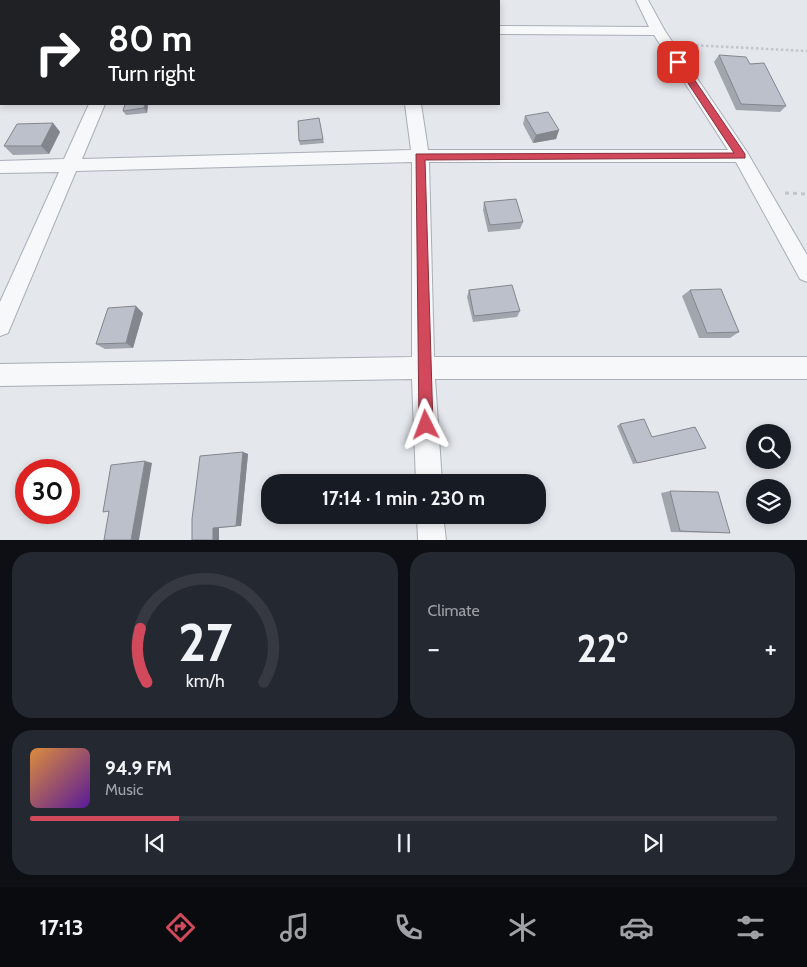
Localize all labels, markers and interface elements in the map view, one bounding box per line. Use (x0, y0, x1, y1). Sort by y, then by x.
text: 80 m (108, 17, 192, 60)
icon: right (25, 20, 90, 85)
pin (657, 41, 699, 83)
icon: arrive (664, 48, 692, 76)
text: Turn right (108, 60, 195, 87)
position arrow (399, 398, 451, 450)
map controls (746, 424, 791, 524)
button: search (746, 424, 791, 469)
speed limit sign: 30 (15, 459, 80, 524)
button: layers (746, 479, 791, 524)
text: 17:14 · 1 min · 230 m (322, 487, 485, 510)
text: Climate (428, 601, 480, 620)
text: 27 (178, 611, 232, 674)
text: 22° (577, 625, 628, 672)
text: − (428, 631, 440, 665)
text: + (765, 631, 777, 665)
text: km/h (185, 670, 224, 691)
text: 94.9 FM (105, 757, 172, 780)
text: Music (105, 780, 143, 799)
icon: previous (141, 829, 169, 857)
icon: pause (390, 829, 418, 857)
icon: next (639, 829, 667, 857)
icon: directions (163, 910, 198, 945)
icon: music (277, 910, 312, 945)
icon: phone (391, 910, 426, 945)
icon: climate (505, 910, 540, 945)
icon: car (619, 910, 654, 945)
icon: filters (733, 910, 768, 945)
text: 17:13 (39, 914, 84, 941)

